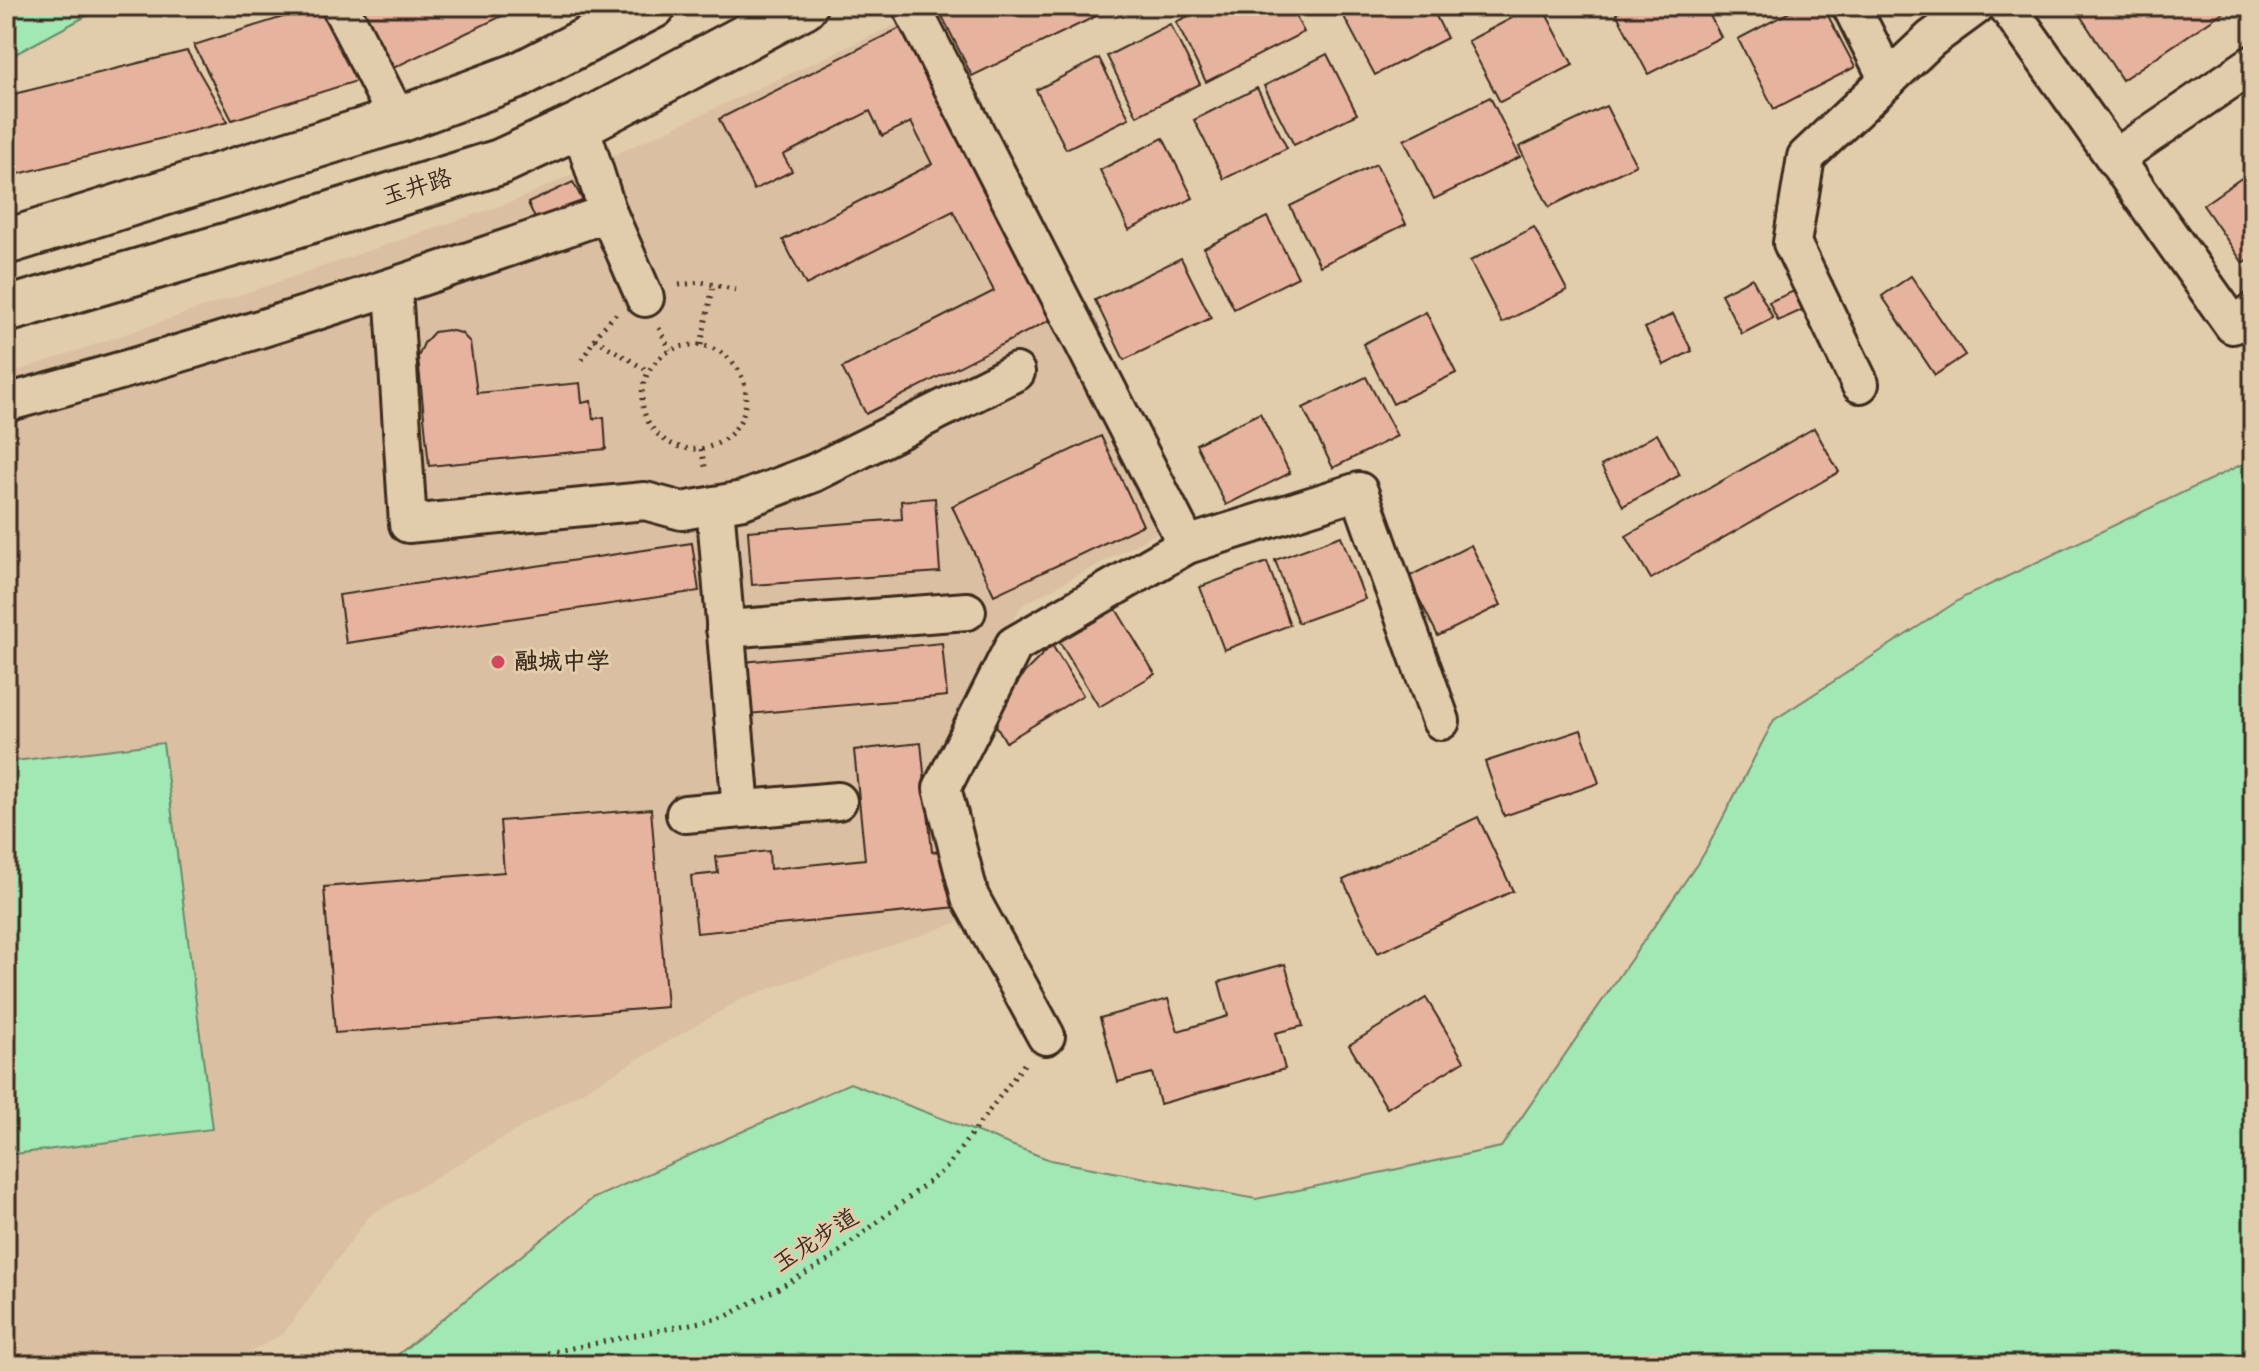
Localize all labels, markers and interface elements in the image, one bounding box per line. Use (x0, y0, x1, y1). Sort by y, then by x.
street label: 玉井路 (377, 159, 457, 217)
place label: 融城中学 (514, 643, 610, 682)
marker: 融城中学 (489, 653, 507, 671)
street label: 玉龙步道 (765, 1199, 867, 1283)

